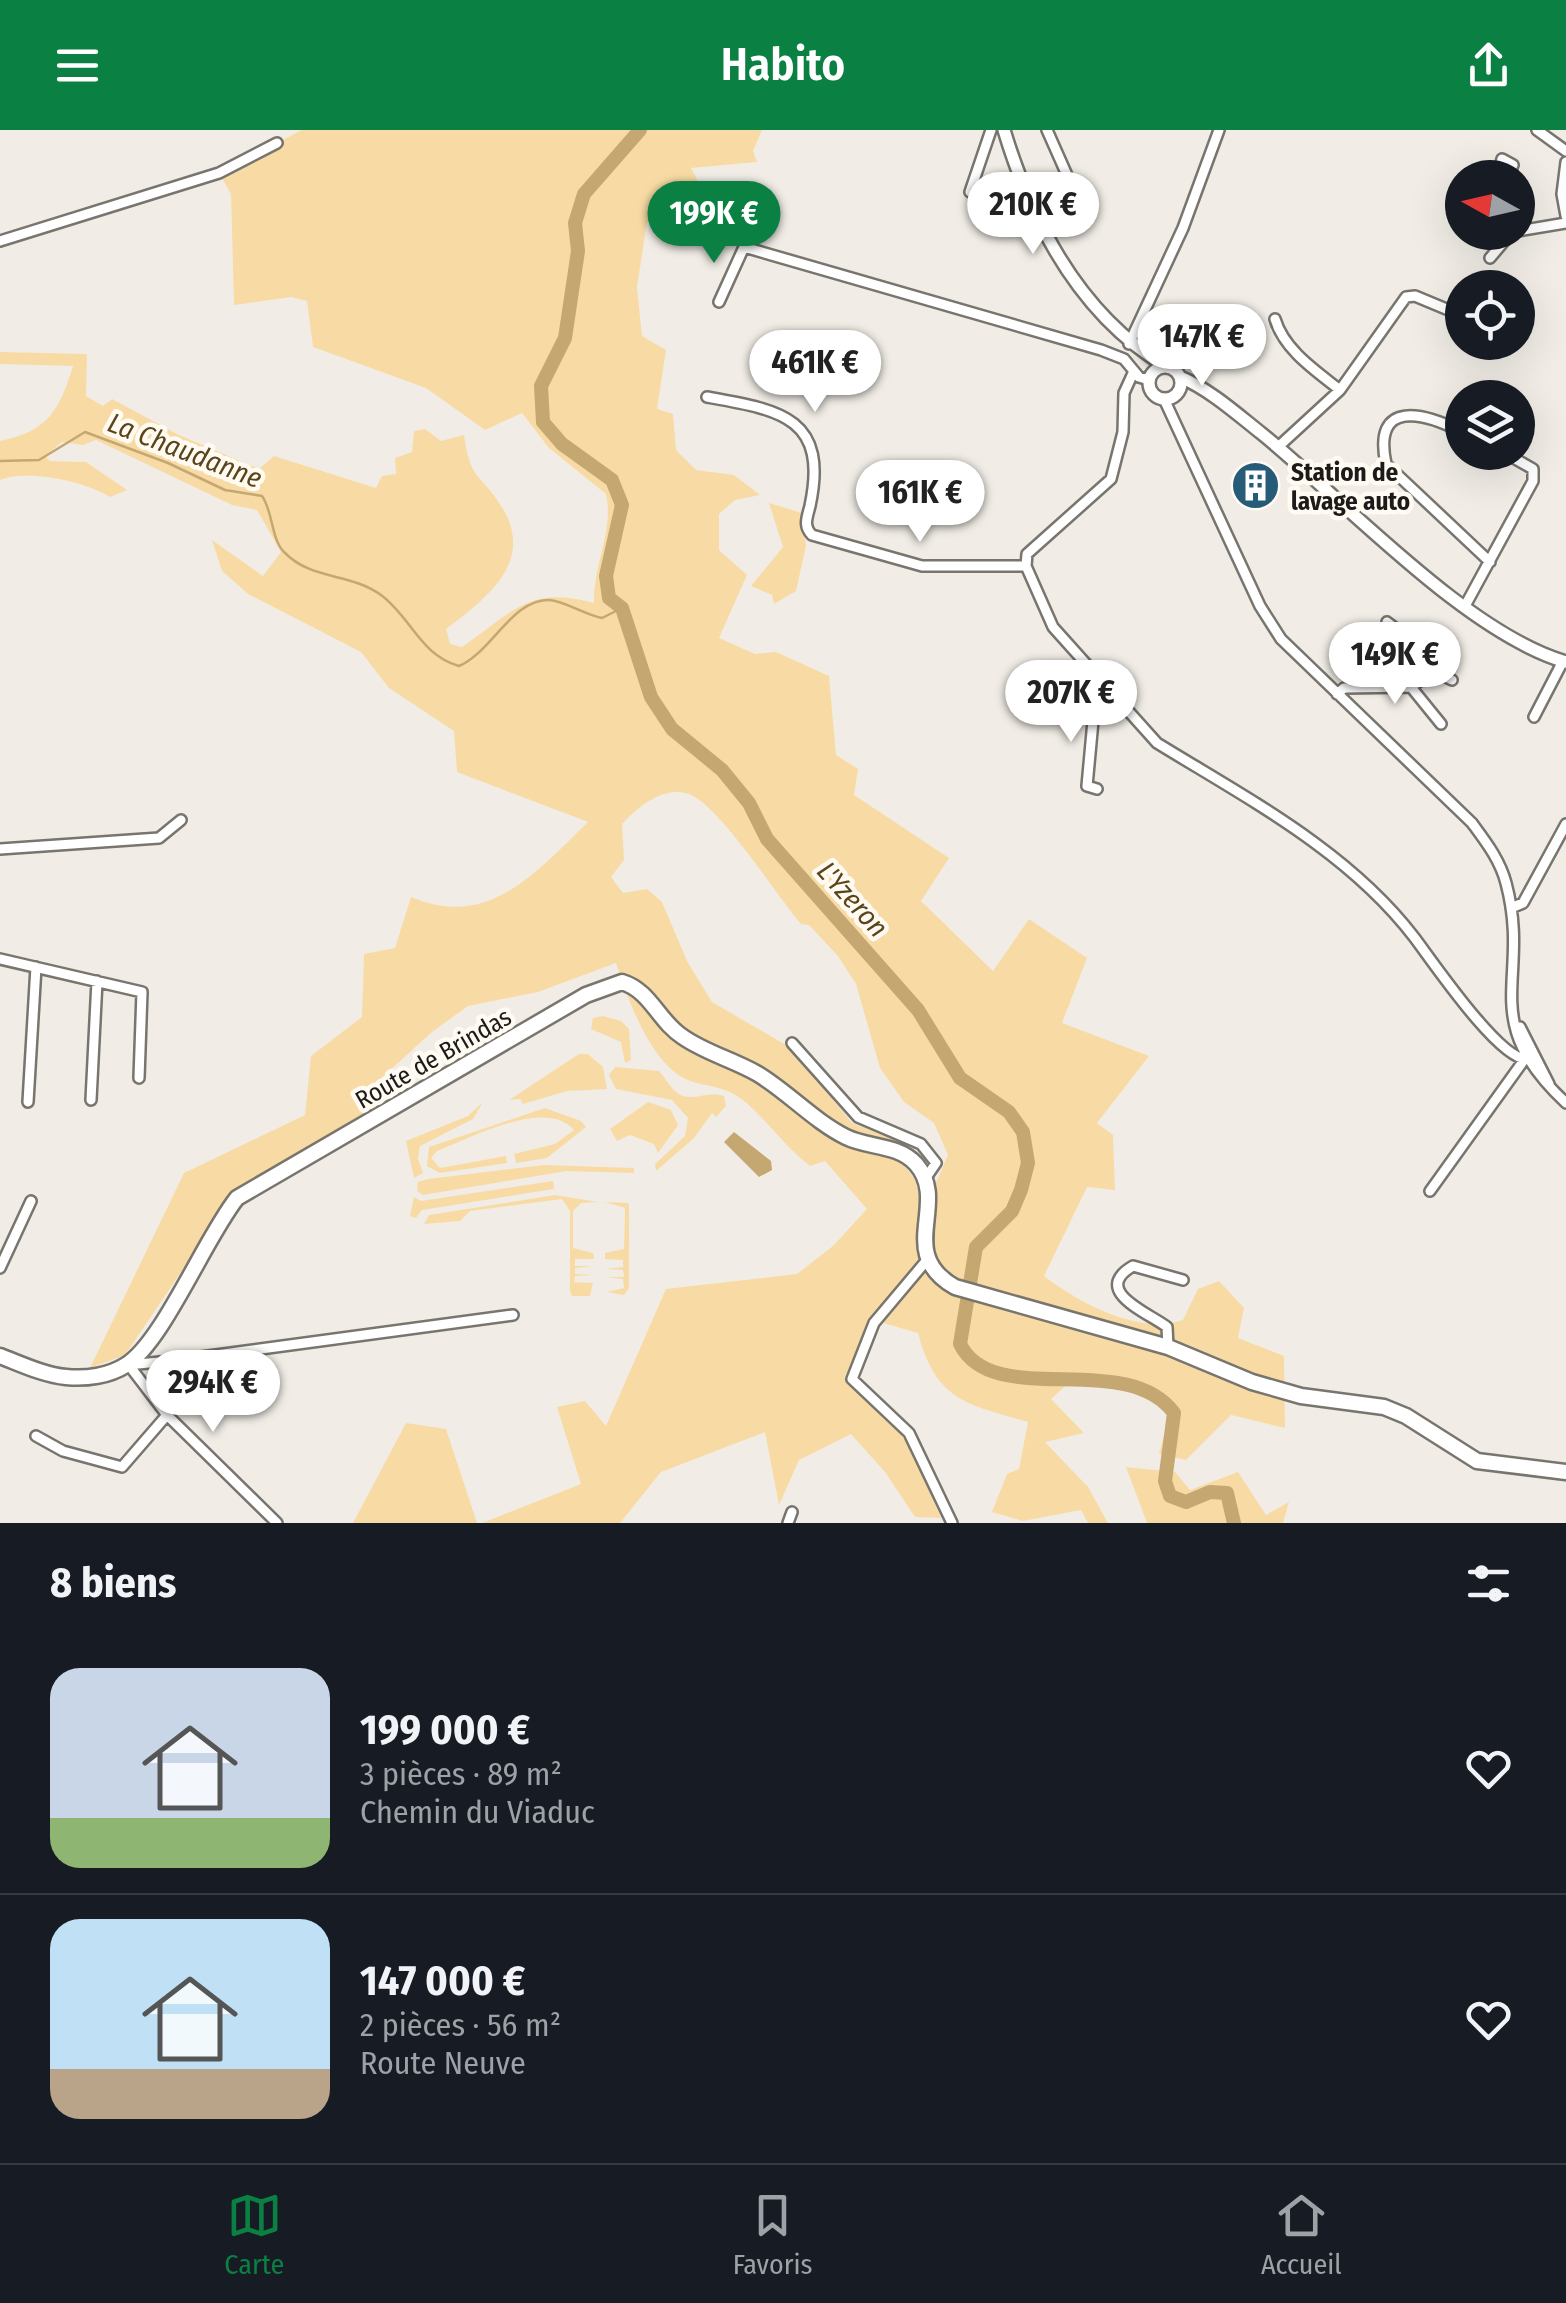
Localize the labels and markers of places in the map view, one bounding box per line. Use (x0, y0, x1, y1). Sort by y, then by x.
pin: 210K € (952, 172, 1114, 257)
pin: 199K € (633, 181, 795, 266)
pin: 147K € (1121, 304, 1283, 389)
pin: 461K € (734, 330, 896, 415)
place label: Station de lavage auto (1291, 458, 1410, 517)
pin: 161K € (839, 460, 1001, 545)
building icon: Station de lavage auto (1230, 460, 1282, 512)
pin: 149K € (1314, 622, 1476, 707)
pin: 207K € (990, 660, 1152, 745)
pin: 294K € (132, 1350, 294, 1435)

